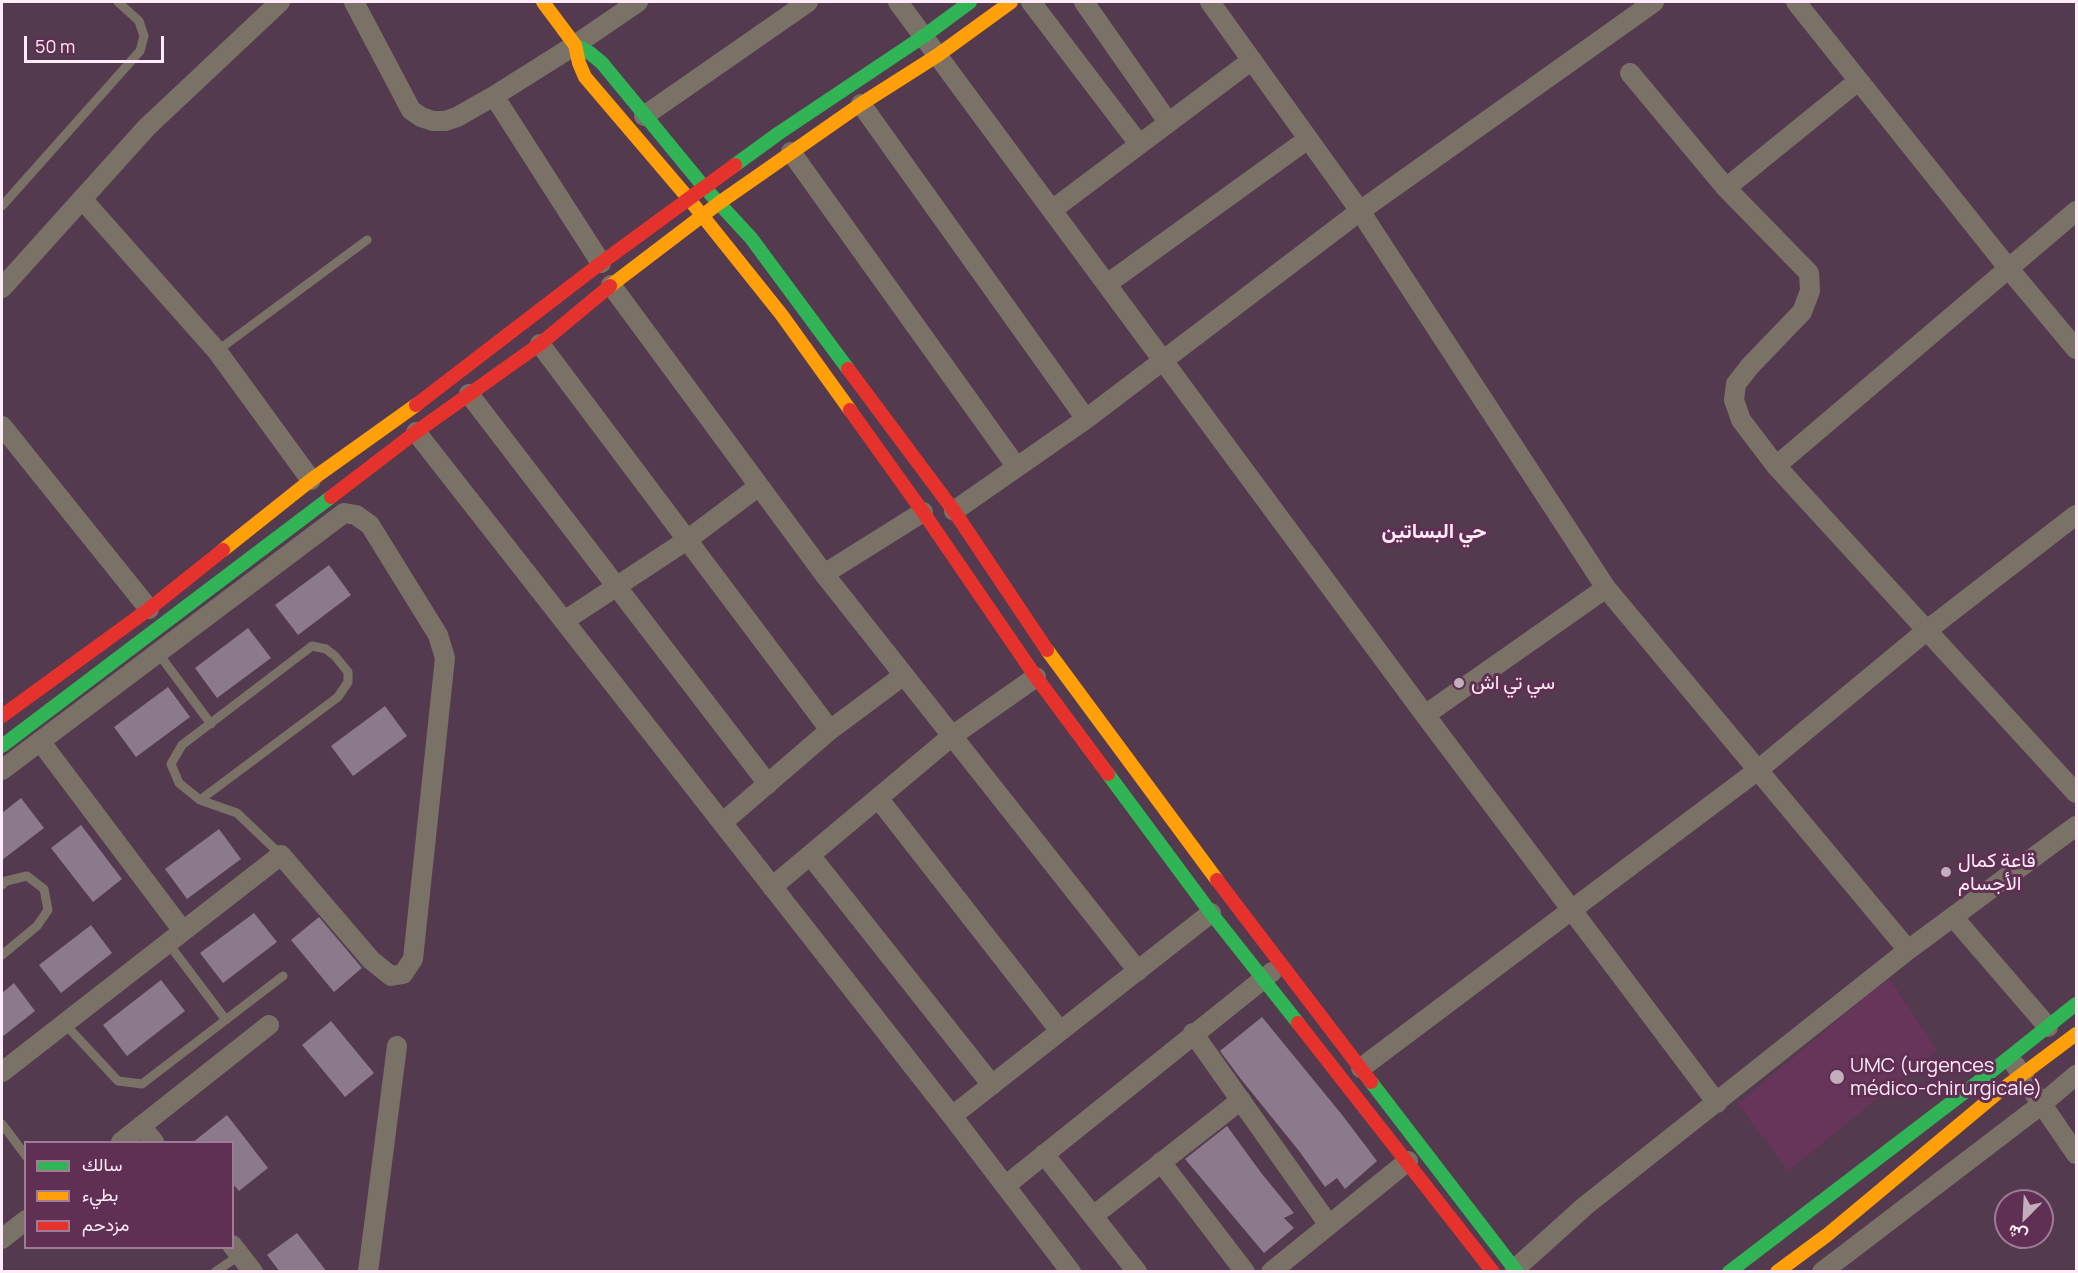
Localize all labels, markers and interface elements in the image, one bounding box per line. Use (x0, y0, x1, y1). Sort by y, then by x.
scale bar (27, 24, 166, 62)
text: 50 m (35, 34, 75, 58)
district label: حي البساتين (1381, 519, 1487, 545)
place label: سي تي اش (1471, 671, 1555, 695)
marker: سي تي اش (1452, 676, 1466, 690)
place label: قاعة كمال الأجسام (1958, 849, 2036, 896)
marker: قاعة كمال الأجسام (1939, 865, 1953, 879)
place label: UMC (urgences médico-chirurgicale) (1850, 1054, 2042, 1101)
marker: UMC (urgences médico-chirurgicale) (1828, 1068, 1846, 1086)
legend (24, 1141, 234, 1249)
text: سالك (82, 1152, 122, 1176)
text: بطيء (82, 1182, 118, 1206)
north arrow (1994, 1189, 2054, 1249)
text: مزدحم (82, 1212, 129, 1236)
text: ش (2004, 1220, 2031, 1248)

